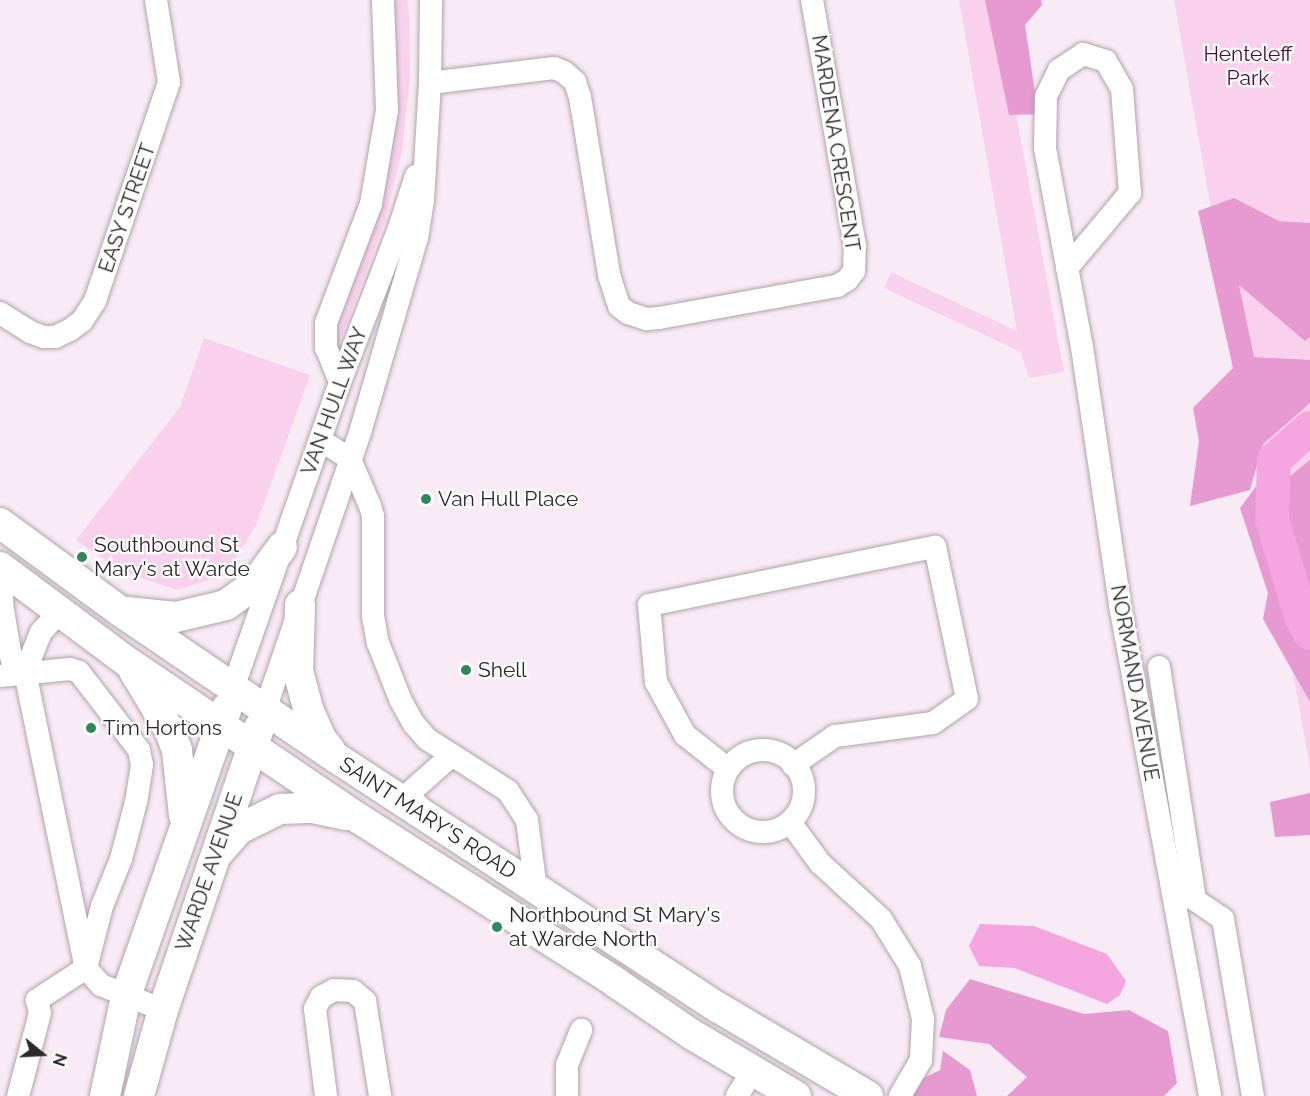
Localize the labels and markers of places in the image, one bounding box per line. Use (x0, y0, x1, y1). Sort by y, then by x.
place label: Van Hull Place (438, 486, 579, 512)
marker: Van Hull Place (419, 492, 433, 506)
place label: Southbound St Mary's at Warde (94, 532, 250, 582)
marker: Southbound St Mary's at Warde (75, 550, 89, 564)
place label: Shell (478, 657, 527, 683)
marker: Shell (459, 663, 473, 677)
place label: Tim Hortons (103, 715, 222, 741)
marker: Tim Hortons (84, 721, 98, 735)
place label: Northbound St Mary's at Warde North (509, 902, 720, 952)
marker: Northbound St Mary's at Warde North (490, 920, 504, 934)

